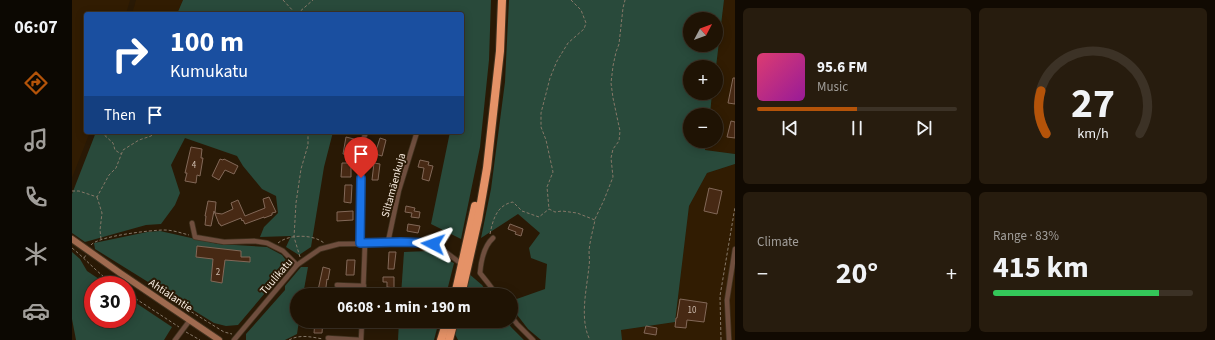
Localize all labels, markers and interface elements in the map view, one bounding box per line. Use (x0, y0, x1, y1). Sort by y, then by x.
north arrow (683, 12, 723, 52)
map controls (683, 12, 723, 148)
text: 06:07 (14, 15, 58, 40)
text: 100 m (170, 22, 244, 62)
icon: right (104, 28, 156, 80)
text: 95.6 FM (817, 57, 868, 78)
text: Kumukatu (170, 59, 248, 84)
button: + (683, 60, 723, 100)
icon: directions (22, 69, 50, 97)
text: 27 (1071, 74, 1115, 134)
text: Music (817, 78, 848, 96)
icon: arrive (144, 104, 166, 126)
text: Then (104, 105, 136, 126)
button: − (683, 108, 723, 148)
icon: previous (779, 117, 801, 139)
icon: pause (846, 117, 868, 139)
icon: next (913, 117, 935, 139)
text: km/h (1077, 122, 1109, 143)
icon: music (22, 126, 50, 154)
pin (344, 137, 378, 178)
icon: arrive (350, 143, 372, 165)
street label: Siltamäenkuja (378, 151, 409, 219)
house number: 4 (192, 159, 197, 172)
icon: phone (22, 183, 50, 211)
position arrow (412, 223, 454, 265)
text: Range · 83% (993, 227, 1059, 245)
text: Climate (757, 233, 799, 251)
icon: climate (22, 240, 50, 268)
text: 415 km (993, 246, 1089, 289)
text: 20° (836, 252, 878, 295)
street label: Tuulikatu (257, 255, 296, 298)
text: − (757, 258, 768, 290)
text: + (946, 258, 957, 290)
house number: 2 (216, 266, 221, 279)
street label: Ahtialantie (146, 275, 196, 316)
speed limit sign: 30 (84, 276, 136, 328)
icon: car (22, 297, 50, 325)
text: 06:08 · 1 min · 190 m (337, 297, 471, 318)
house number: 10 (688, 304, 697, 317)

